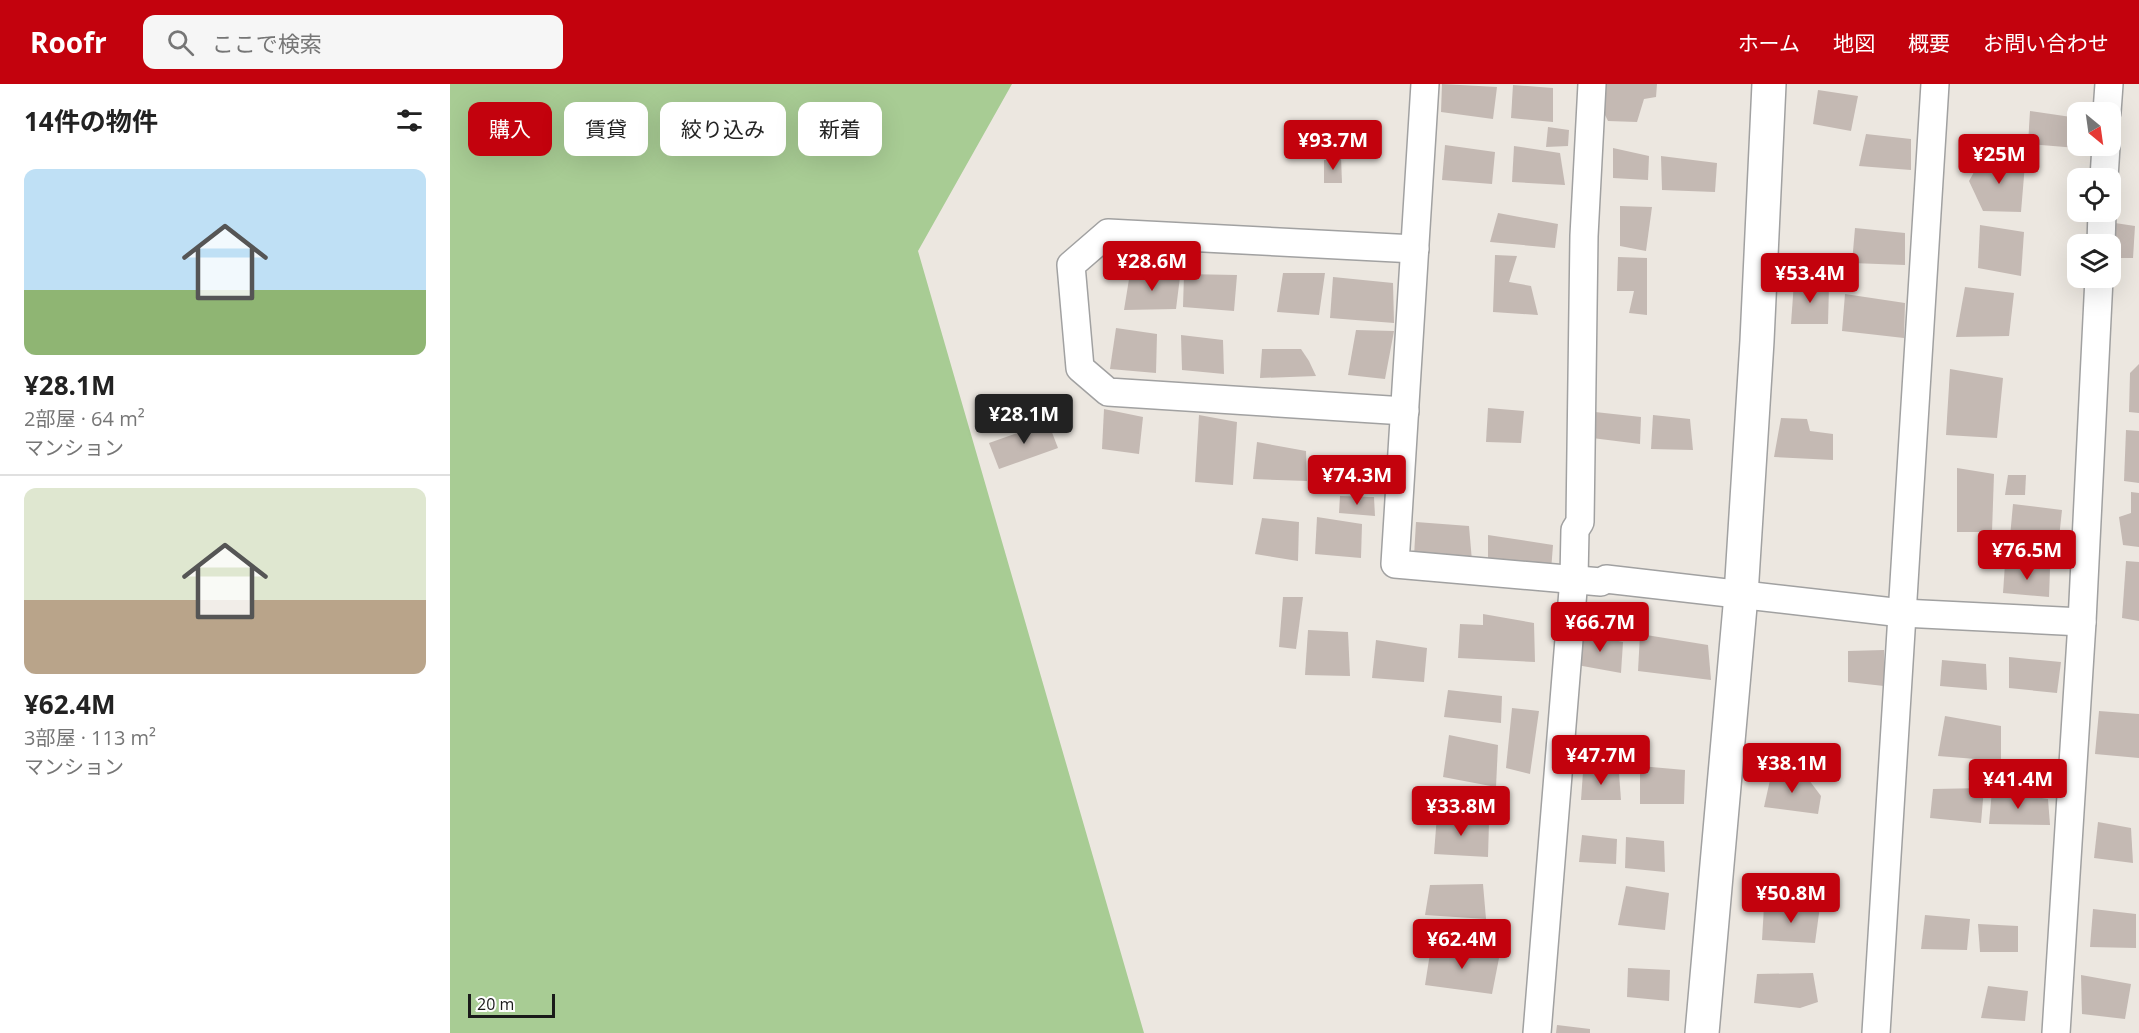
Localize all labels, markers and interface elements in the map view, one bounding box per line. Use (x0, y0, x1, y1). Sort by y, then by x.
search box (143, 15, 563, 69)
text: Roofr (30, 23, 107, 61)
icon: search (164, 26, 197, 59)
text: ここで検索 (212, 28, 322, 58)
text: ホーム (1738, 29, 1800, 57)
text: 地図 (1833, 29, 1875, 57)
text: 概要 (1908, 29, 1950, 57)
text: お問い合わせ (1983, 29, 2109, 57)
chip: 購入 (468, 102, 552, 156)
chip: 賃貸 (564, 102, 648, 156)
chip: 絞り込み (660, 102, 786, 156)
chip: 新着 (798, 102, 882, 156)
north arrow (2067, 102, 2121, 156)
map controls (2067, 102, 2121, 288)
text: 14件の物件 (24, 103, 158, 139)
icon: filters (393, 104, 426, 137)
pin: ¥93.7M (1284, 120, 1382, 171)
text: ¥93.7M (1298, 126, 1368, 153)
pin: ¥25M (1963, 134, 2035, 185)
text: ¥25M (1972, 140, 2026, 167)
button: locate (2067, 168, 2121, 222)
icon: home (171, 208, 279, 316)
button: layers (2067, 234, 2121, 288)
pin: ¥28.6M (1103, 241, 1201, 292)
text: ¥28.6M (1117, 247, 1187, 274)
pin: ¥53.4M (1761, 253, 1859, 304)
text: ¥53.4M (1775, 259, 1845, 286)
text: ¥28.1M (24, 367, 115, 403)
pin: ¥28.1M (975, 394, 1073, 445)
text: ¥28.1M (989, 400, 1059, 427)
text: 2部屋 · 64 m² (24, 405, 145, 432)
text: マンション (24, 434, 124, 461)
pin: ¥74.3M (1308, 455, 1406, 506)
text: ¥74.3M (1322, 461, 1392, 488)
icon: home (171, 527, 279, 635)
pin: ¥76.5M (1978, 530, 2076, 581)
text: ¥76.5M (1992, 536, 2062, 563)
pin: ¥66.7M (1551, 602, 1649, 653)
text: ¥66.7M (1565, 608, 1635, 635)
text: ¥62.4M (24, 686, 115, 722)
text: 3部屋 · 113 m² (24, 724, 156, 751)
pin: ¥47.7M (1552, 735, 1650, 786)
text: ¥47.7M (1566, 741, 1636, 768)
pin: ¥38.1M (1743, 743, 1841, 794)
text: ¥38.1M (1757, 749, 1827, 776)
text: マンション (24, 753, 124, 780)
pin: ¥41.4M (1969, 759, 2067, 810)
text: ¥41.4M (1983, 765, 2053, 792)
pin: ¥33.8M (1412, 786, 1510, 837)
text: ¥33.8M (1426, 792, 1496, 819)
pin: ¥50.8M (1742, 873, 1840, 924)
text: ¥50.8M (1756, 879, 1826, 906)
pin: ¥62.4M (1413, 919, 1511, 970)
text: ¥62.4M (1427, 925, 1497, 952)
scale bar (468, 991, 555, 1018)
text: 20 m (477, 993, 514, 1015)

